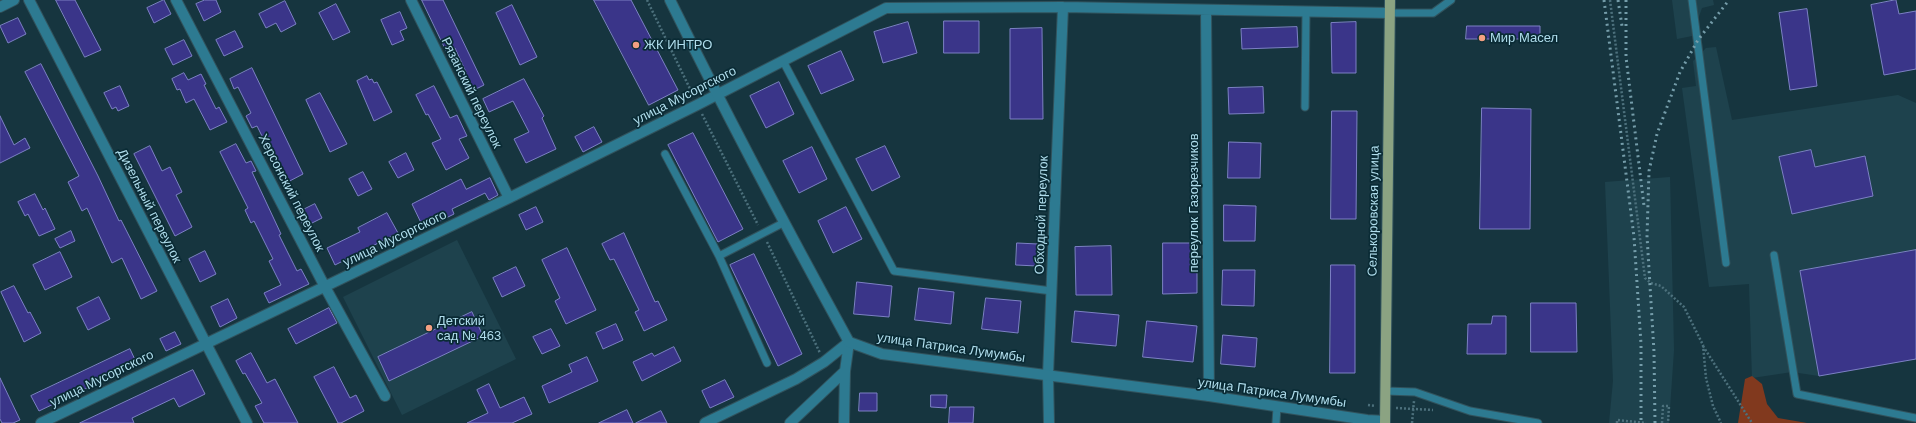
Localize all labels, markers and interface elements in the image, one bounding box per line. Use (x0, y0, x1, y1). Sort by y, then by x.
place label: Мир Масел (1490, 30, 1558, 46)
marker: Мир Масел (1477, 33, 1487, 43)
street label: Рязанский переулок (437, 35, 505, 151)
place label: ЖК ИНТРО (644, 37, 712, 53)
marker: ЖК ИНТРО (631, 40, 641, 50)
street label: улица Мусоргского (631, 63, 739, 129)
street label: Херсонский переулок (255, 132, 327, 254)
street label: переулок Газорезчиков (1186, 133, 1202, 273)
street label: Селькоровская улица (1365, 145, 1383, 277)
street label: Дизельный переулок (113, 146, 185, 266)
street label: Обходной переулок (1032, 155, 1052, 275)
street label: улица Мусоргского (341, 207, 449, 271)
place label: Детский сад № 463 (437, 313, 501, 344)
marker: Детский сад № 463 (424, 323, 434, 333)
street label: улица Патриса Лумумбы (876, 330, 1026, 366)
street label: улица Мусоргского (48, 347, 156, 411)
street label: улица Патриса Лумумбы (1197, 375, 1347, 411)

